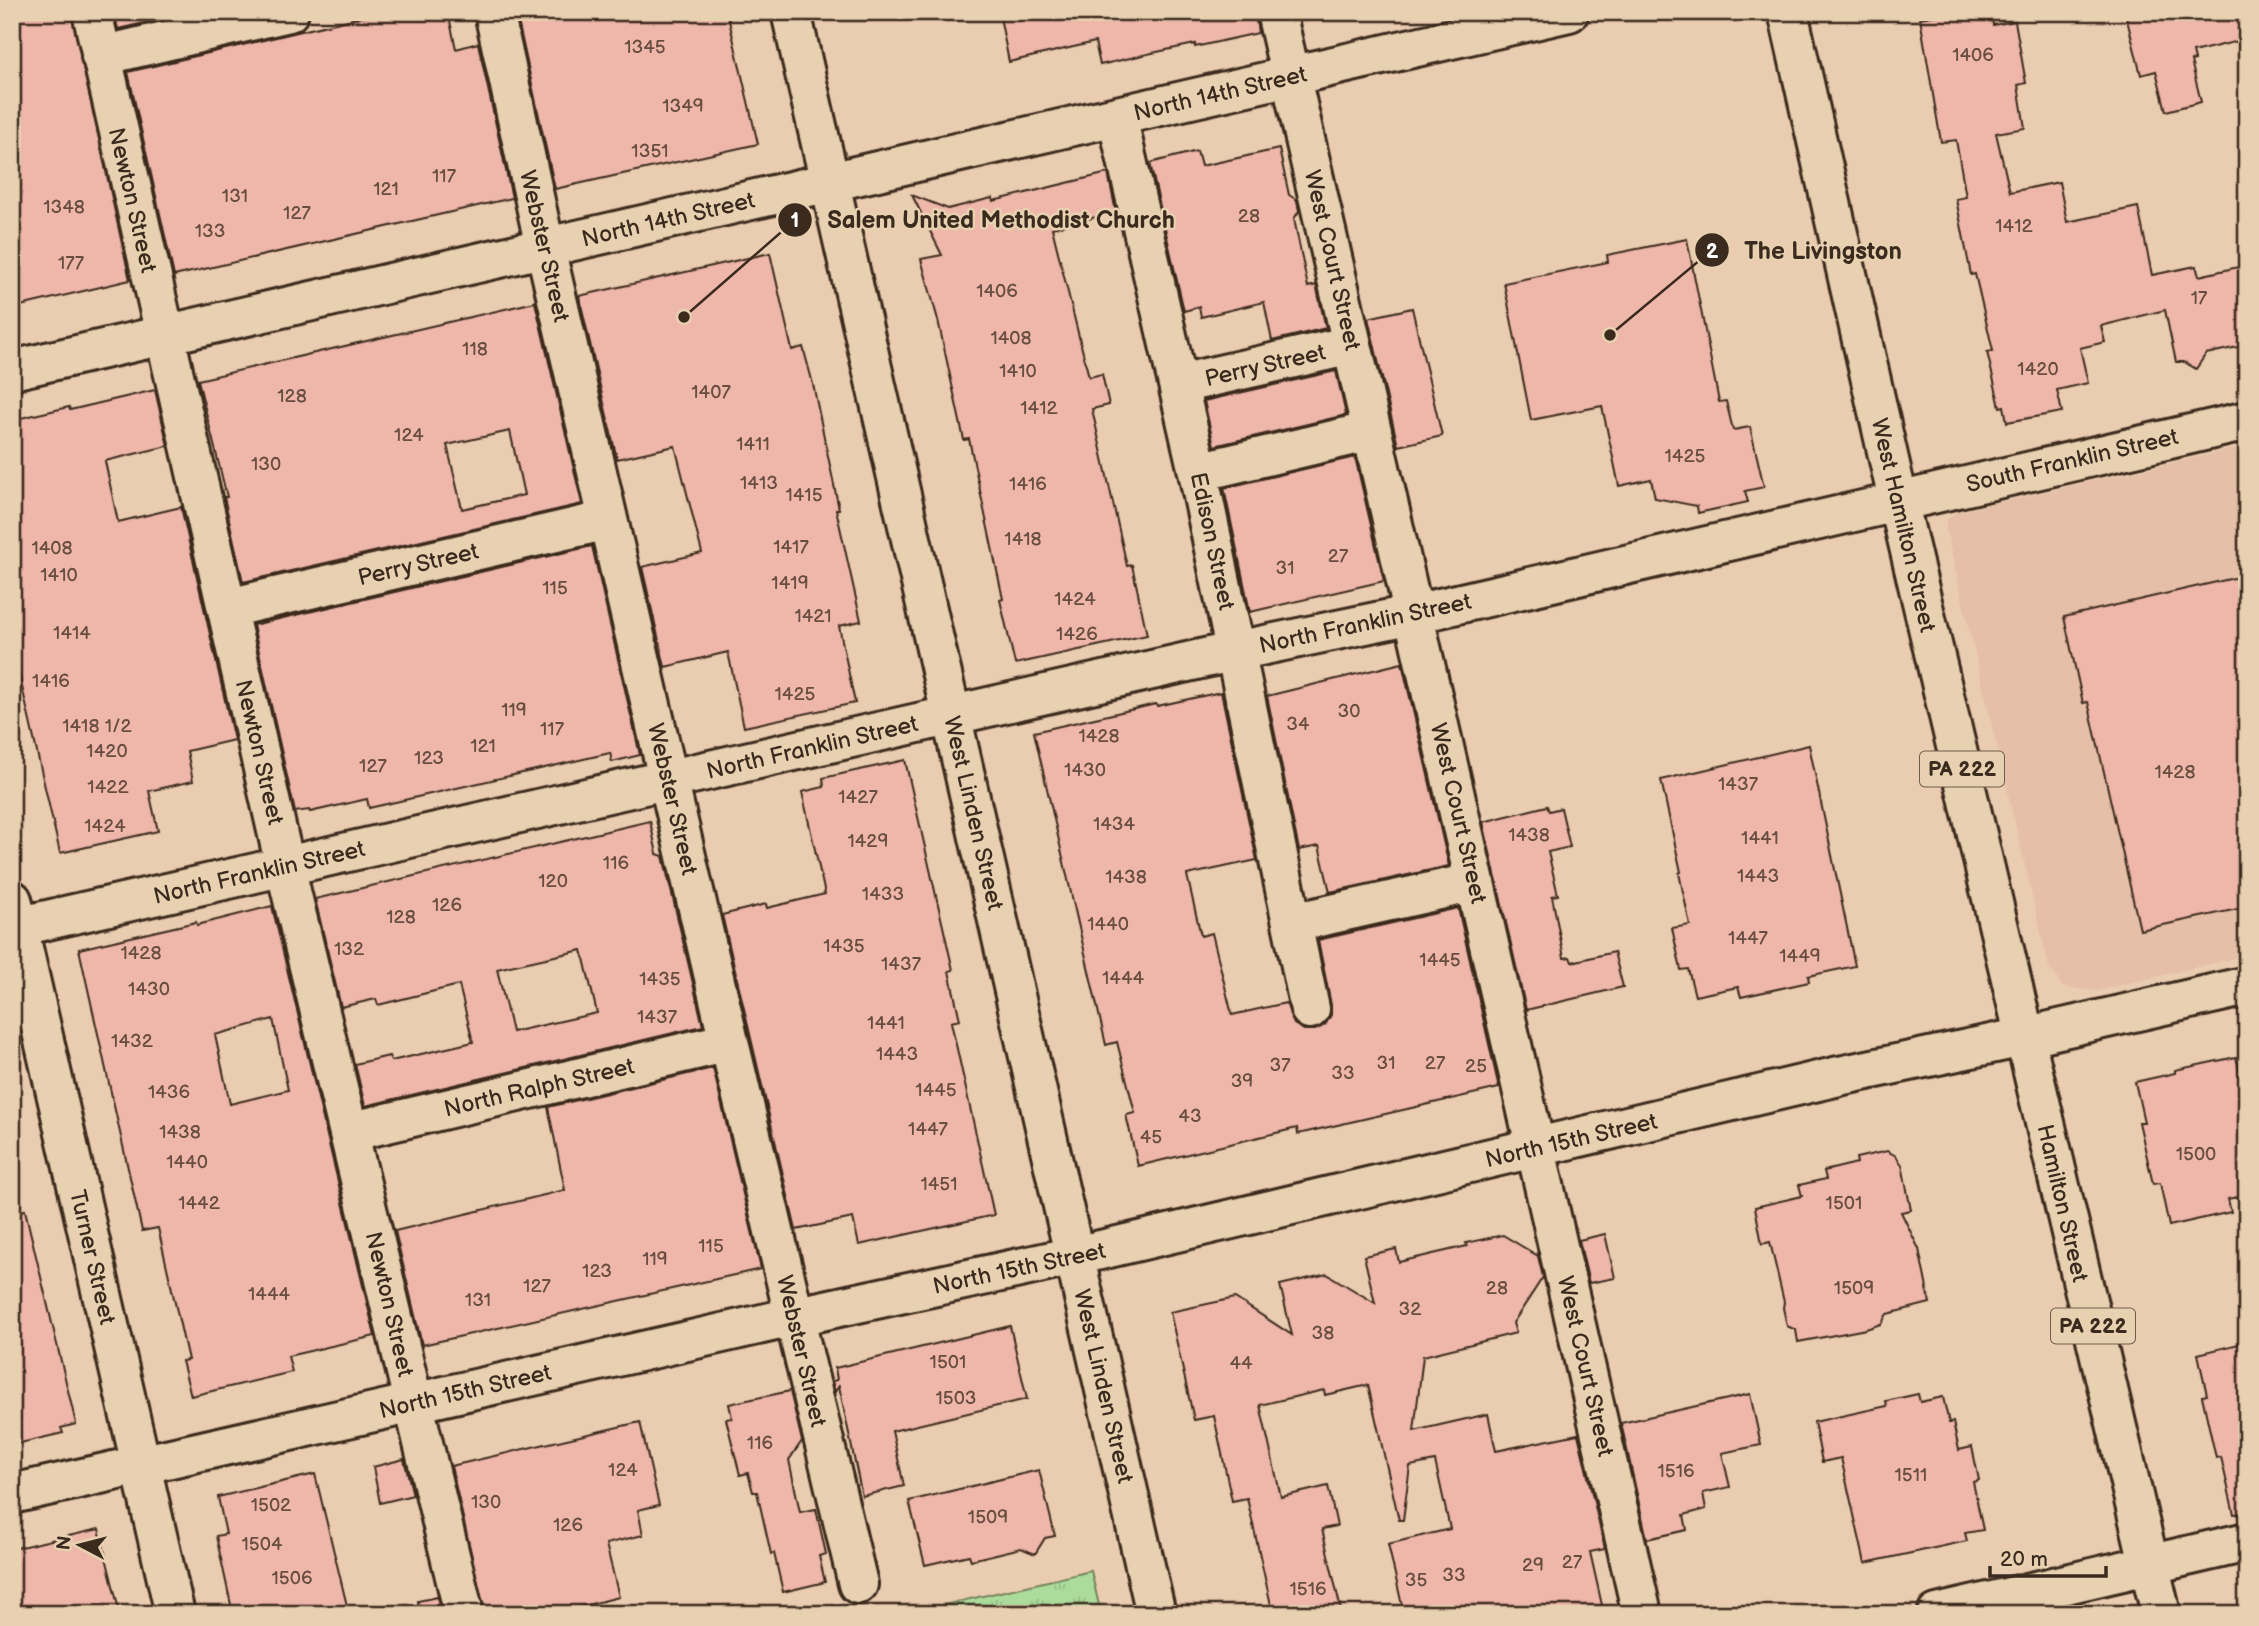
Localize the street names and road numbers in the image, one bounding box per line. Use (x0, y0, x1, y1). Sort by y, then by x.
street label: North 14th Street (1131, 60, 1309, 127)
street label: Newton Street (102, 125, 162, 275)
street label: West Court Street (1298, 167, 1366, 353)
street label: Webster Street (513, 168, 575, 325)
street label: North 14th Street (579, 186, 757, 253)
street label: Perry Street (1202, 339, 1328, 393)
street label: West Hamilton Street (1865, 416, 1941, 635)
street label: South Franklin Street (1963, 423, 2181, 499)
street label: Edison Street (1184, 470, 1240, 613)
street label: Perry Street (355, 538, 481, 592)
street label: North Franklin Street (1257, 588, 1474, 660)
street label: Newton Street (229, 677, 289, 827)
street label: North Franklin Street (704, 710, 921, 786)
street label: West Linden Street (937, 713, 1009, 913)
street label: West Court Street (1424, 720, 1492, 906)
street label: Webster Street (641, 721, 703, 878)
road number: PA 222 (1920, 752, 2004, 786)
street label: North Franklin Street (151, 835, 368, 911)
street label: North Ralph Street (441, 1052, 637, 1123)
street label: North 15th Street (1482, 1108, 1660, 1174)
street label: Hamilton Street (2030, 1122, 2094, 1285)
street label: Turner Street (63, 1187, 121, 1327)
street label: Newton Street (359, 1229, 419, 1379)
street label: North 15th Street (930, 1237, 1108, 1301)
street label: Webster Street (770, 1273, 832, 1430)
street label: West Court Street (1551, 1273, 1619, 1459)
street label: West Linden Street (1067, 1286, 1139, 1486)
road number: PA 222 (2051, 1308, 2135, 1344)
street label: North 15th Street (376, 1359, 554, 1425)

